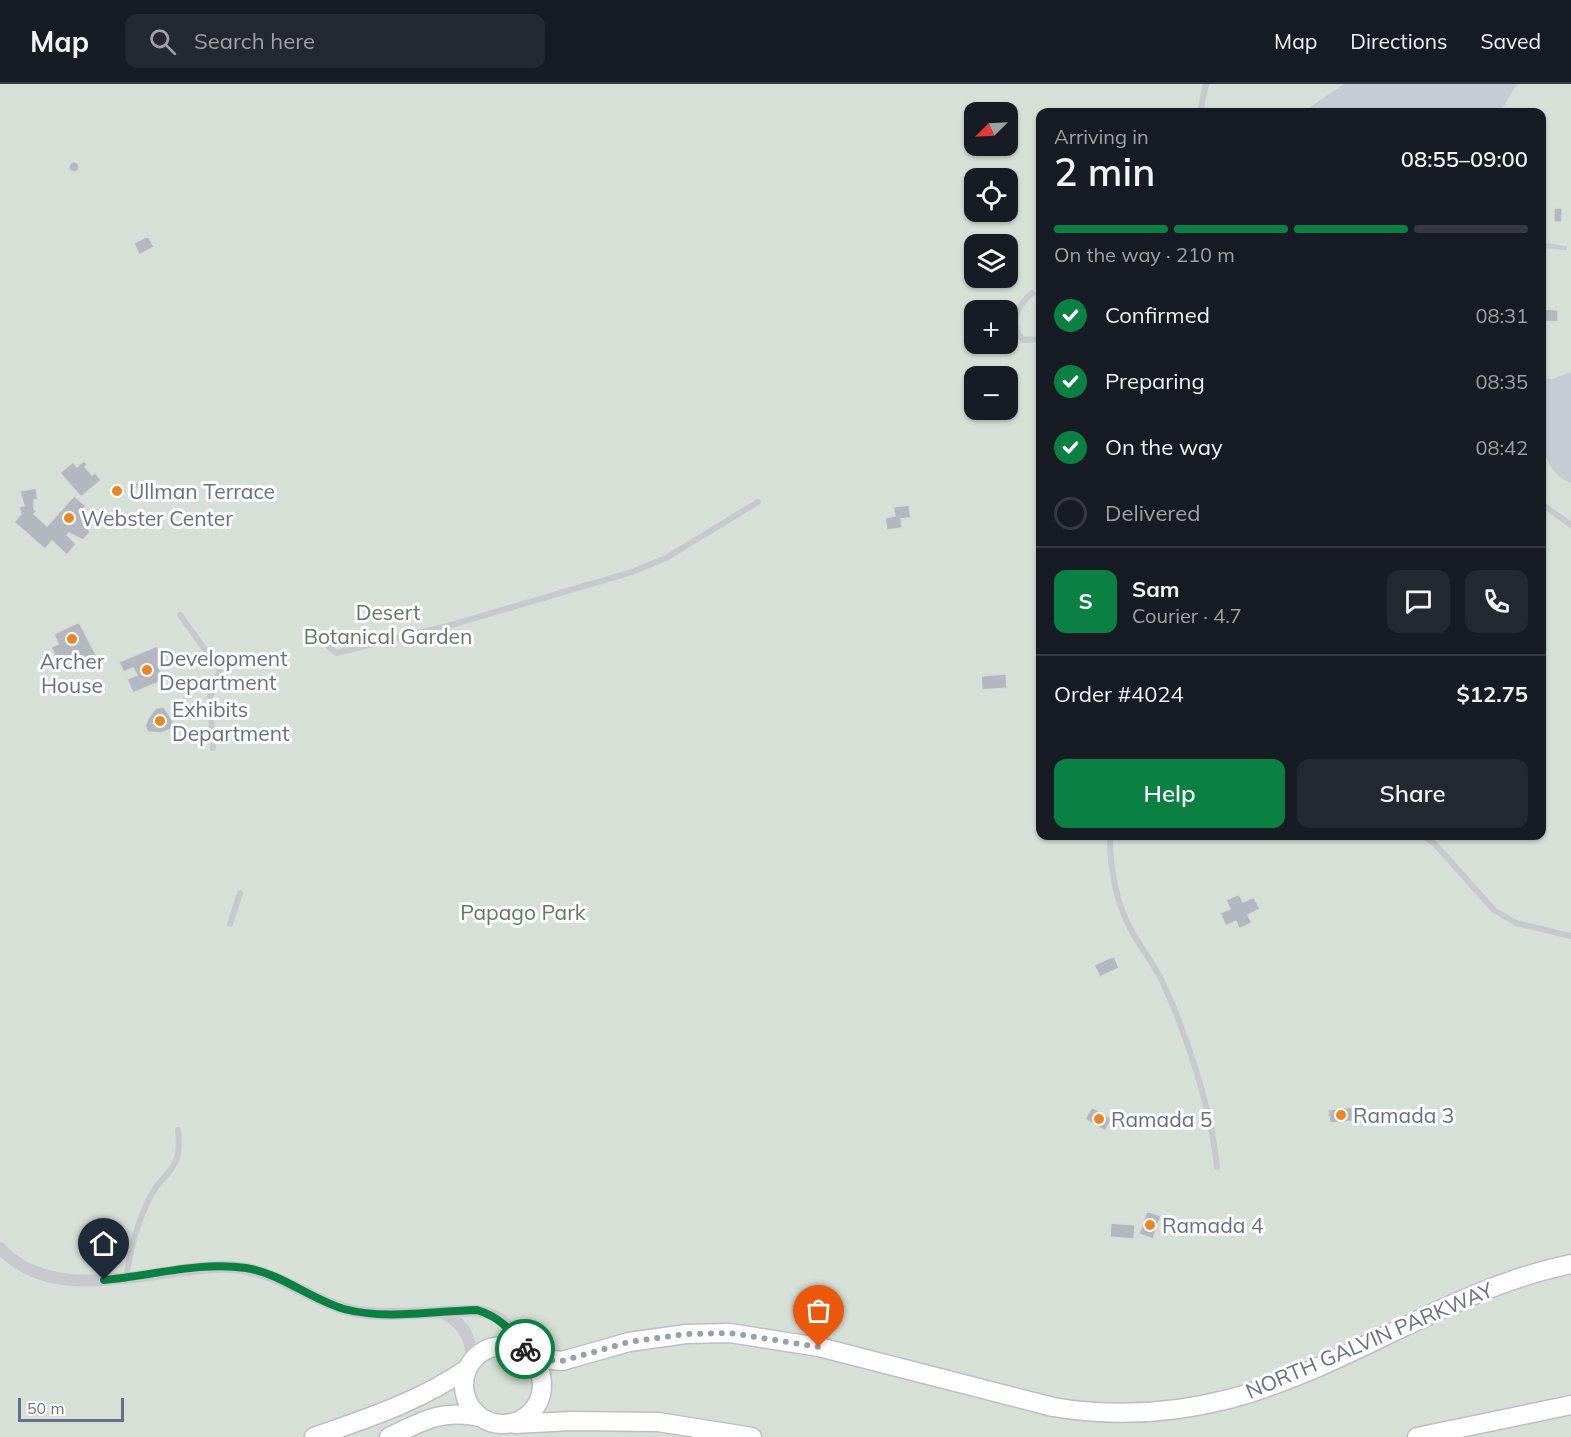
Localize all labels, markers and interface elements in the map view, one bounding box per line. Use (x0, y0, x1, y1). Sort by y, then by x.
search box (125, 14, 545, 68)
text: Map (30, 24, 89, 59)
icon: search (146, 25, 179, 58)
text: Search here (194, 27, 315, 55)
text: Map (1274, 28, 1317, 54)
text: Directions (1350, 28, 1447, 54)
text: Saved (1480, 28, 1541, 54)
north arrow (964, 102, 1018, 156)
map controls (964, 102, 1018, 420)
text: Arriving in (1054, 124, 1149, 149)
text: 08:55–09:00 (1401, 145, 1528, 173)
text: 2 min (1054, 147, 1155, 196)
button: locate (964, 168, 1018, 222)
button: layers (964, 234, 1018, 288)
text: On the way · 210 m (1054, 242, 1235, 267)
icon: check (1054, 299, 1087, 332)
button: + (964, 300, 1018, 354)
text: Confirmed (1105, 301, 1210, 329)
text: 08:31 (1475, 303, 1528, 328)
icon: check (1054, 365, 1087, 398)
button: − (964, 366, 1018, 420)
text: Preparing (1105, 367, 1205, 395)
text: 08:35 (1475, 369, 1528, 394)
icon: check (1054, 431, 1087, 464)
text: On the way (1105, 433, 1223, 461)
text: 08:42 (1475, 435, 1528, 460)
place label: Ullman Terrace (129, 478, 275, 504)
marker: Ullman Terrace (110, 484, 124, 498)
text: Delivered (1105, 499, 1200, 527)
place label: Webster Center (81, 505, 233, 531)
marker: Webster Center (62, 511, 76, 525)
button: chat (1387, 570, 1450, 633)
button: phone (1465, 570, 1528, 633)
text: Sam (1132, 575, 1180, 603)
text: S (1078, 587, 1093, 615)
park label: Desert Botanical Garden (304, 599, 472, 649)
text: Courier · 4.7 (1132, 603, 1242, 628)
marker: Archer House (65, 632, 79, 646)
place label: Development Department (159, 645, 288, 695)
place label: Archer House (40, 648, 105, 698)
marker: Development Department (140, 663, 154, 677)
text: Order #4024 (1054, 680, 1184, 708)
text: $12.75 (1457, 680, 1528, 708)
place label: Exhibits Department (172, 696, 289, 746)
marker: Exhibits Department (153, 714, 167, 728)
button: Help (1054, 759, 1285, 828)
button: Share (1297, 759, 1528, 828)
park label: Papago Park (460, 899, 586, 925)
place label: Ramada 3 (1353, 1102, 1454, 1128)
place label: Ramada 5 (1111, 1106, 1212, 1132)
marker: Ramada 3 (1334, 1108, 1348, 1122)
marker: Ramada 5 (1092, 1112, 1106, 1126)
place label: Ramada 4 (1162, 1212, 1264, 1238)
pin (78, 1218, 129, 1280)
marker: Ramada 4 (1143, 1218, 1157, 1232)
icon: home (87, 1227, 120, 1260)
street label: NORTH GALVIN PARKWAY (1242, 1276, 1497, 1404)
pin (793, 1285, 844, 1347)
icon: bag (802, 1294, 835, 1327)
courier (495, 1319, 555, 1379)
icon: bike (509, 1333, 542, 1366)
scale bar (18, 1395, 124, 1422)
text: 50 m (27, 1398, 64, 1418)

